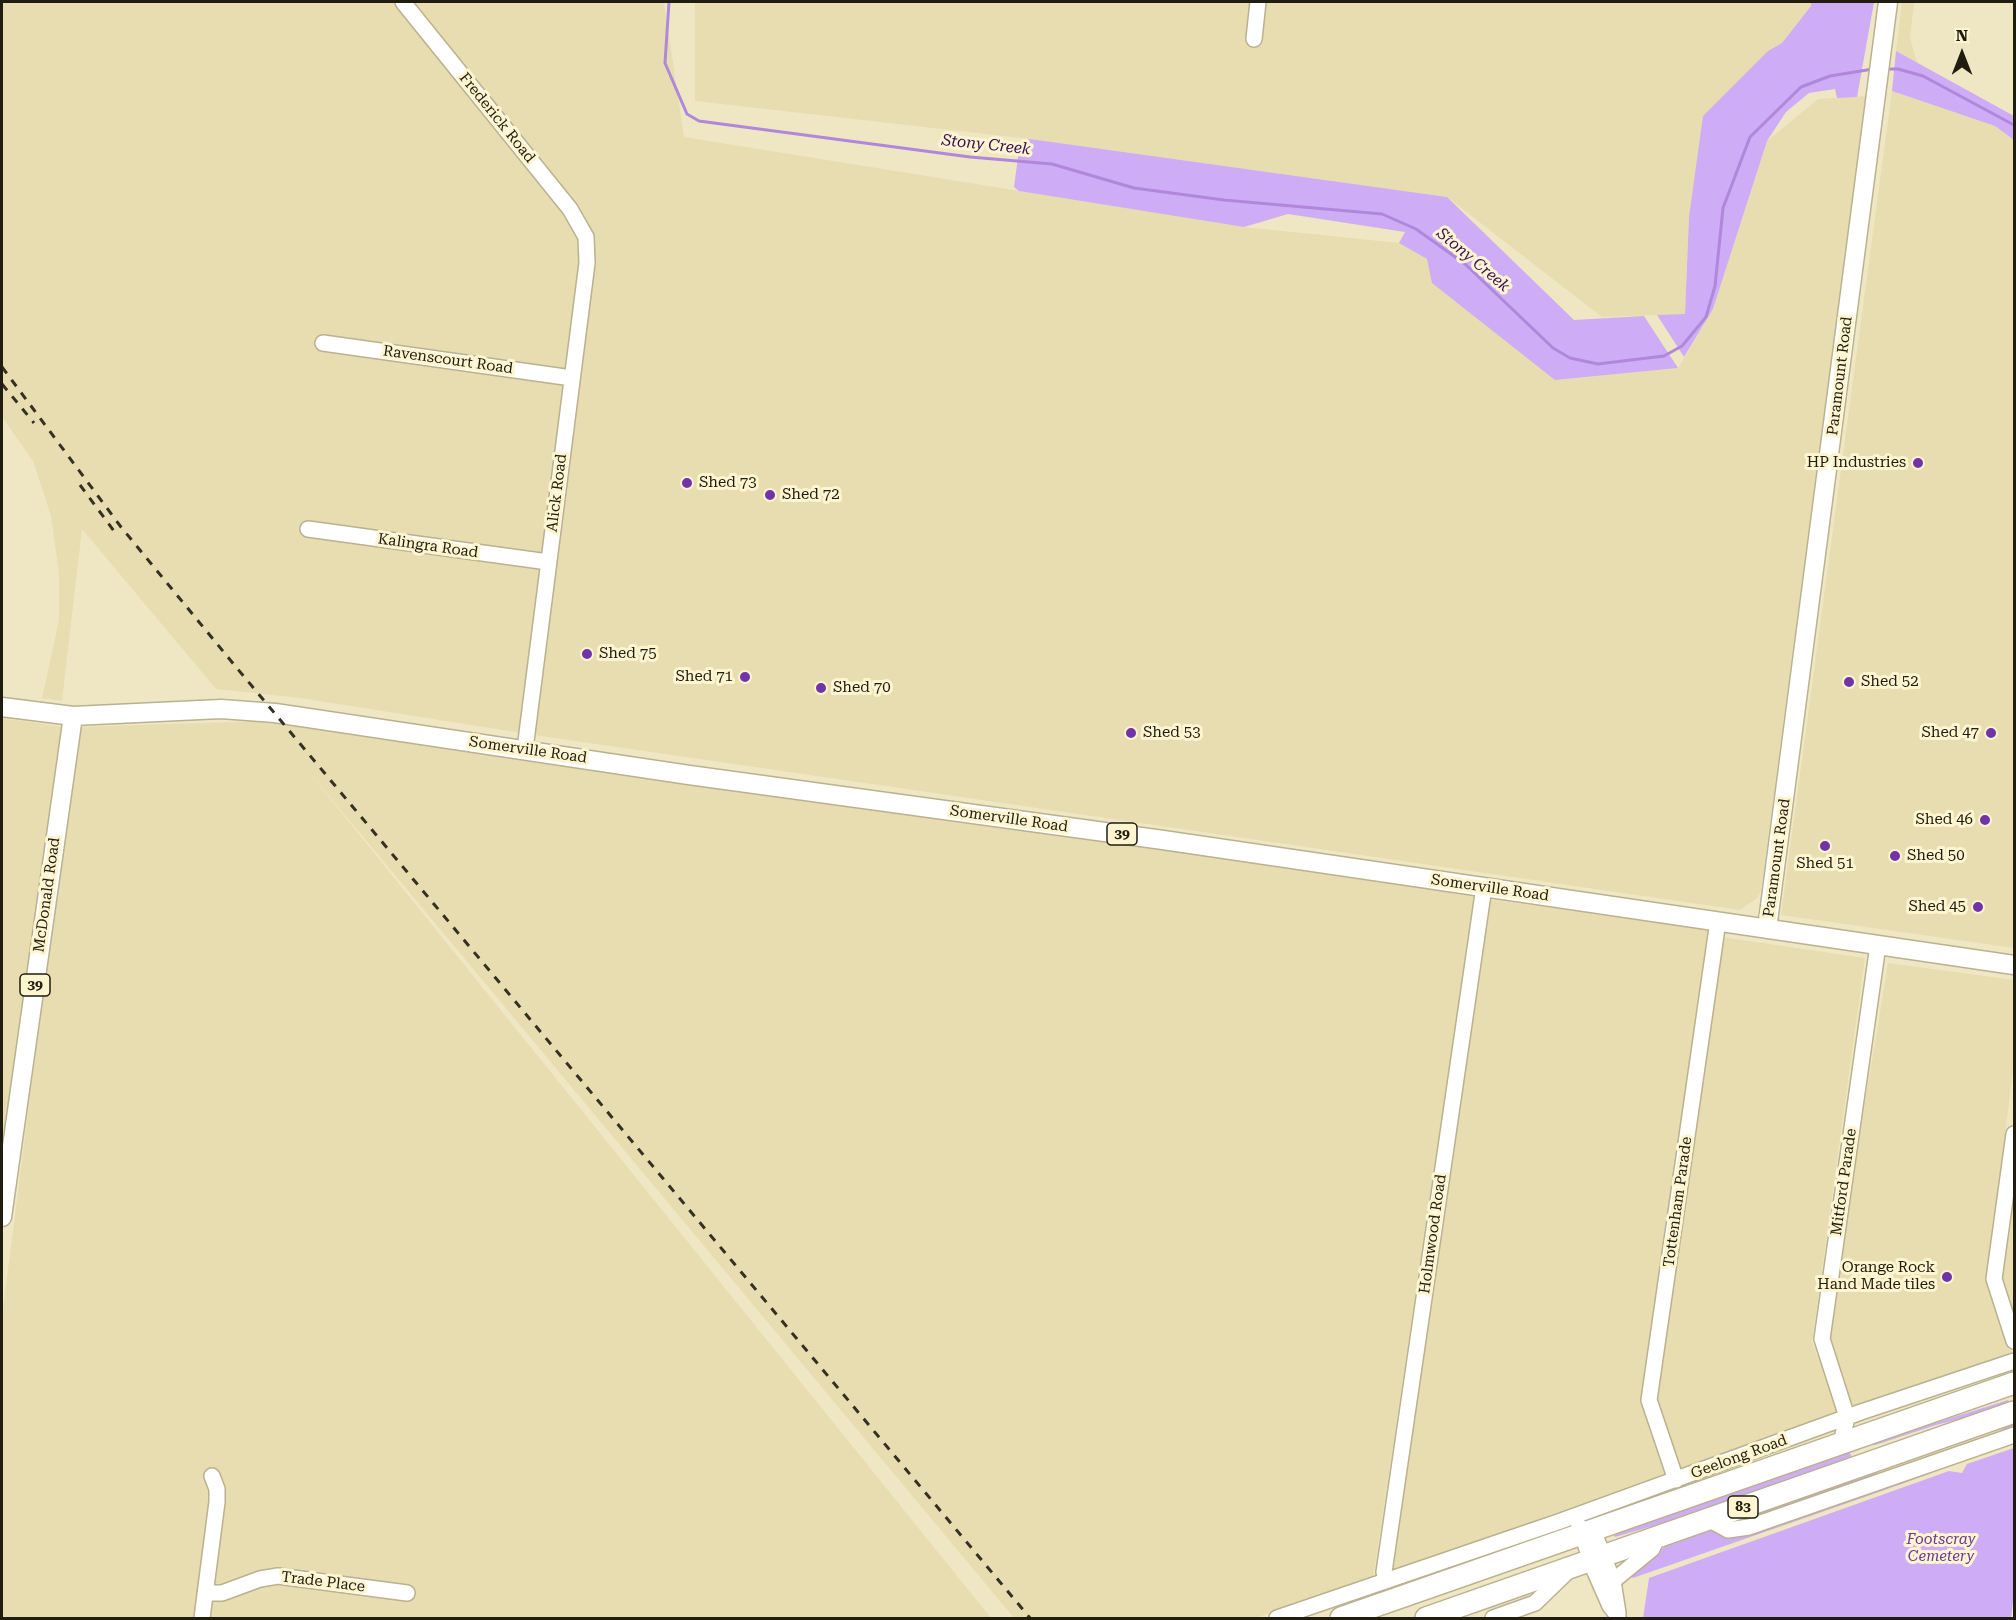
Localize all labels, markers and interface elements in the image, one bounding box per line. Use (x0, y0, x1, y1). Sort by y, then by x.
north arrow (1932, 24, 1992, 84)
text: N (1956, 26, 1968, 45)
street label: Frederick Road (455, 69, 539, 167)
water label: Stony Creek (941, 131, 1031, 159)
water label: Stony Creek (1433, 224, 1513, 296)
street label: Paramount Road (1824, 316, 1856, 436)
street label: Ravenscourt Road (382, 342, 514, 378)
street label: Alick Road (543, 453, 571, 533)
place label: HP Industries (1807, 454, 1906, 472)
marker: HP Industries (1911, 456, 1925, 470)
place label: Shed 73 (699, 474, 757, 492)
marker: Shed 73 (680, 476, 694, 490)
place label: Shed 72 (782, 486, 840, 504)
marker: Shed 72 (763, 488, 777, 502)
street label: Kalingra Road (377, 530, 479, 562)
place label: Shed 75 (599, 645, 657, 663)
marker: Shed 75 (580, 647, 594, 661)
place label: Shed 71 (675, 668, 733, 686)
marker: Shed 71 (738, 670, 752, 684)
place label: Shed 52 (1861, 673, 1919, 691)
marker: Shed 52 (1842, 675, 1856, 689)
place label: Shed 70 (833, 679, 891, 697)
marker: Shed 70 (814, 681, 828, 695)
place label: Shed 53 (1143, 724, 1201, 742)
place label: Shed 47 (1921, 724, 1979, 742)
marker: Shed 53 (1124, 726, 1138, 740)
marker: Shed 47 (1984, 726, 1998, 740)
street label: Somerville Road (468, 733, 588, 767)
street label: Paramount Road (1760, 797, 1794, 919)
street label: Somerville Road (949, 802, 1069, 836)
place label: Shed 46 (1915, 811, 1973, 829)
marker: Shed 46 (1978, 813, 1992, 827)
road number: 39 (1107, 823, 1137, 845)
street label: McDonald Road (30, 836, 64, 954)
marker: Shed 51 (1818, 839, 1832, 853)
place label: Shed 50 (1907, 847, 1965, 865)
marker: Shed 50 (1888, 849, 1902, 863)
place label: Shed 51 (1796, 855, 1854, 873)
street label: Somerville Road (1430, 871, 1550, 905)
place label: Shed 45 (1908, 898, 1966, 916)
marker: Shed 45 (1971, 900, 1985, 914)
road number: 39 (20, 974, 50, 996)
street label: Mitford Parade (1828, 1127, 1860, 1237)
street label: Tottenham Parade (1660, 1136, 1696, 1268)
street label: Holmwood Road (1416, 1173, 1450, 1295)
place label: Orange Rock Hand Made tiles (1817, 1259, 1935, 1294)
marker: Orange Rock Hand Made tiles (1940, 1270, 1954, 1284)
street label: Geelong Road (1688, 1431, 1790, 1483)
road number: 83 (1728, 1496, 1758, 1518)
park label: Footscray Cemetery (1907, 1531, 1975, 1566)
street label: Trade Place (280, 1568, 366, 1596)

